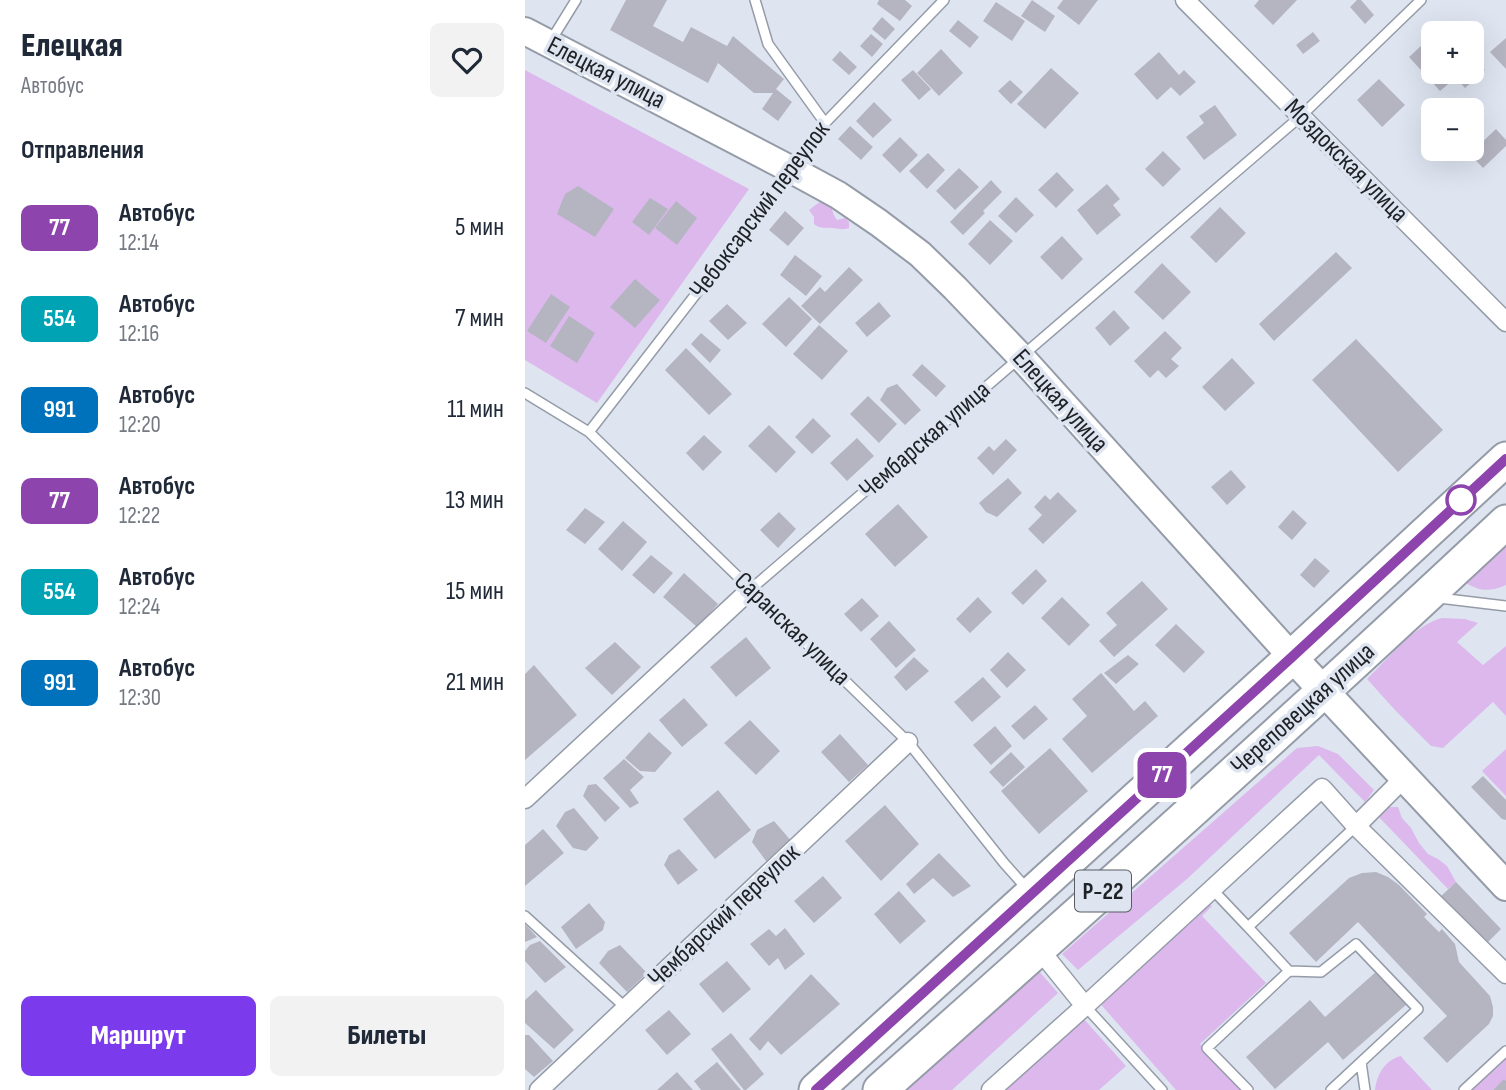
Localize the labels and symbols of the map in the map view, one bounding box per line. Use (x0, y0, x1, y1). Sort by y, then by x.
street label: Елецкая улица (542, 30, 670, 116)
street label: Моздокская улица (1278, 93, 1414, 229)
street label: Чебоксарский переулок (683, 115, 837, 305)
street label: Елецкая улица (1006, 343, 1114, 459)
street label: Чембарская улица (853, 375, 997, 505)
unlabelled marker (1446, 485, 1476, 515)
street label: Саранская улица (727, 566, 857, 692)
street label: Череповецкая улица (1225, 636, 1381, 782)
line badge: 77 (1131, 752, 1193, 798)
street label: Чембарский переулок (642, 838, 806, 994)
road number: Р-22 (1075, 870, 1131, 912)

